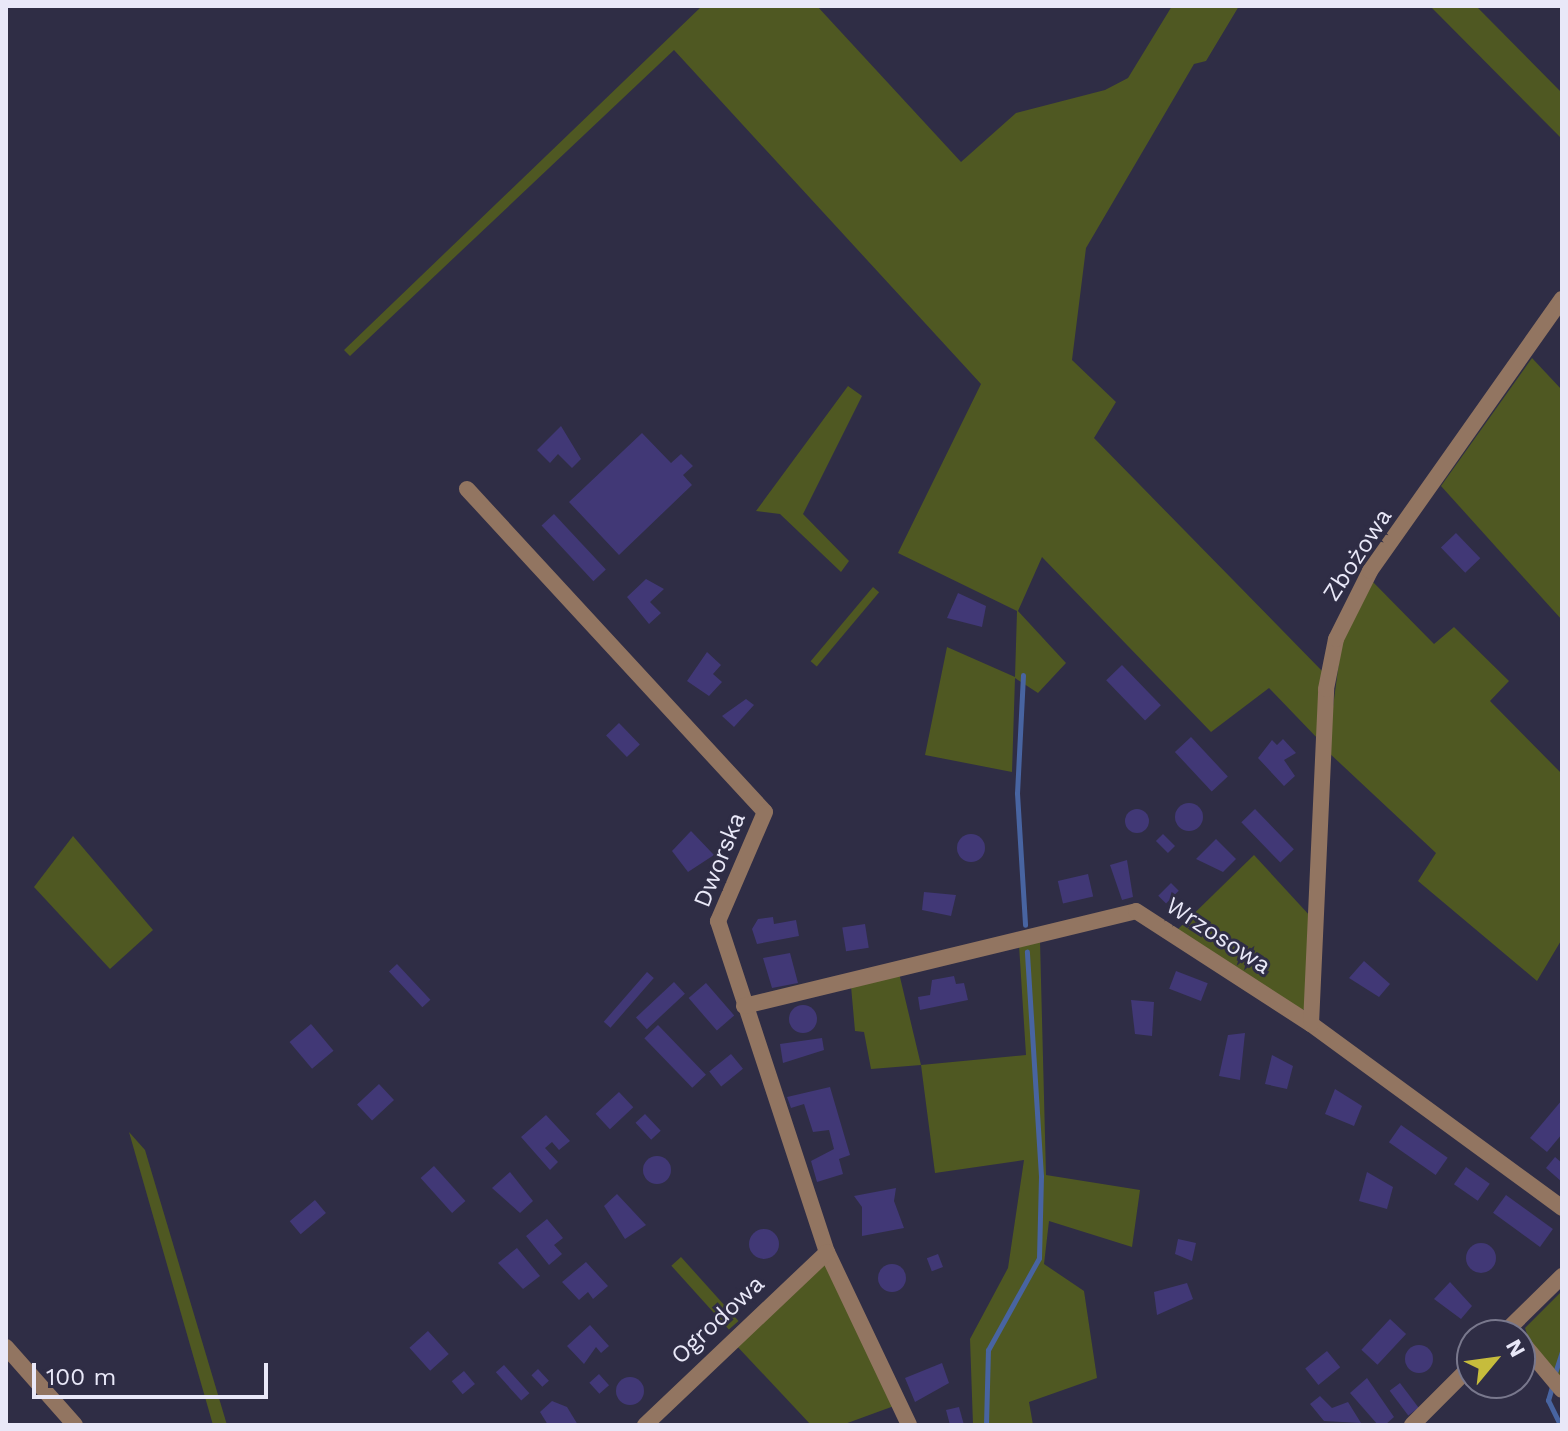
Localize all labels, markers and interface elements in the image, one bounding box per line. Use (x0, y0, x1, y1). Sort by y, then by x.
street label: Zbożowa (1317, 503, 1399, 607)
street label: Dworska (688, 808, 752, 912)
street label: Wrzosowa (1160, 891, 1276, 981)
street label: Ogrodowa (665, 1270, 771, 1370)
north arrow (1456, 1319, 1536, 1399)
text: N (1501, 1335, 1531, 1361)
scale bar (36, 1347, 272, 1397)
text: 100 m (46, 1363, 116, 1391)

